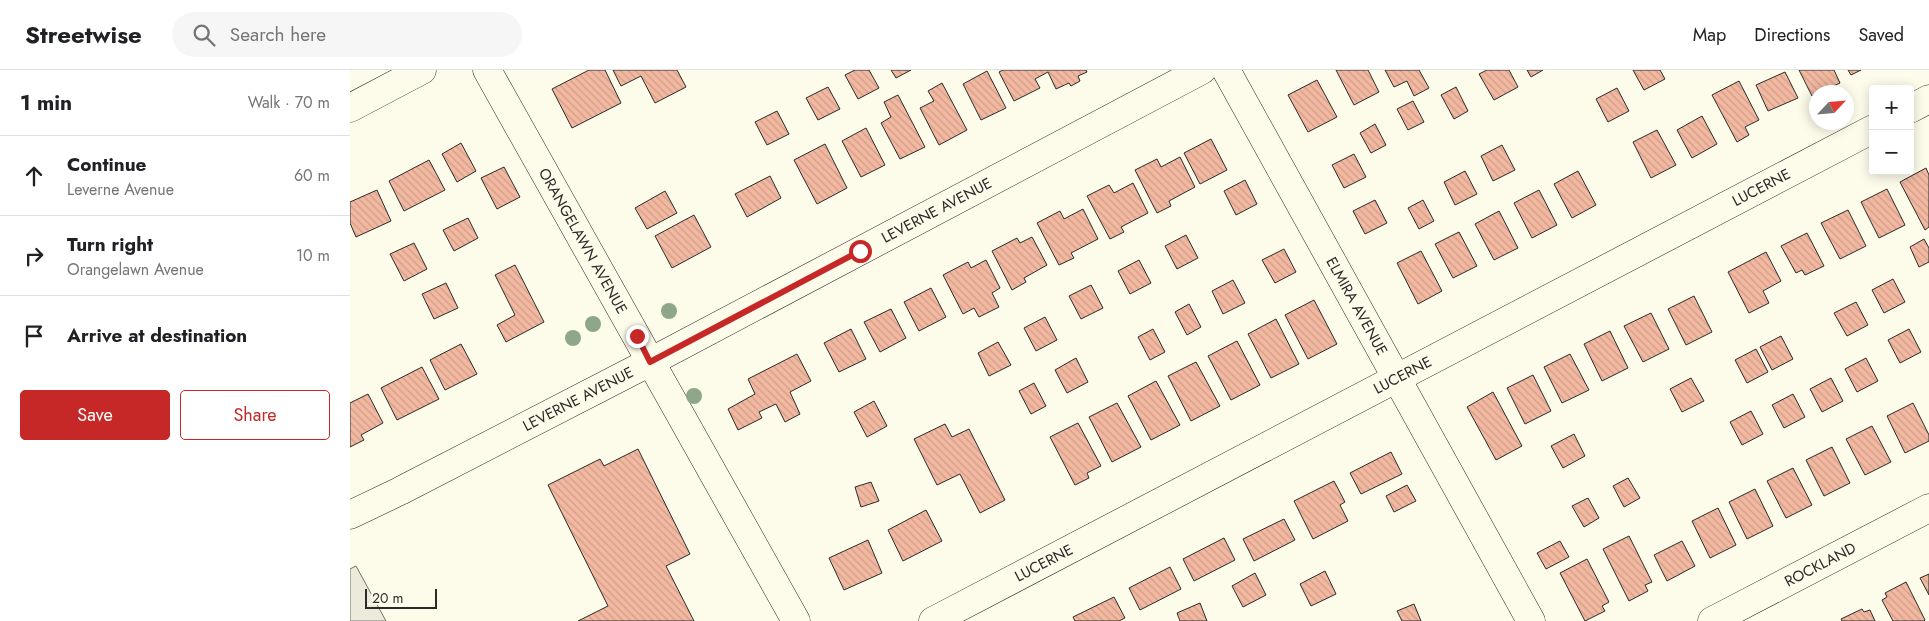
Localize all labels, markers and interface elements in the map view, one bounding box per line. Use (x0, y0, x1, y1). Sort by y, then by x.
search box (172, 12, 522, 57)
text: Streetwise (25, 17, 142, 52)
icon: search (190, 21, 218, 49)
text: Search here (230, 21, 326, 48)
text: Map (1693, 22, 1726, 48)
text: Directions (1754, 22, 1830, 48)
text: Saved (1858, 22, 1904, 48)
north arrow (1809, 85, 1854, 130)
map controls (1869, 85, 1914, 175)
button: + (1869, 85, 1914, 130)
text: 1 min (20, 88, 72, 118)
text: Walk · 70 m (248, 91, 330, 114)
button: − (1869, 130, 1914, 175)
text: Continue (67, 151, 146, 178)
icon: ahead (20, 162, 48, 190)
street label: LUCERNE (1728, 163, 1794, 212)
text: 60 m (294, 164, 330, 187)
street label: ORANGELAWN AVENUE (533, 164, 633, 318)
street label: LEVERNE AVENUE (878, 172, 996, 249)
text: Leverne Avenue (67, 178, 174, 201)
text: Turn right (67, 231, 153, 258)
route start (849, 240, 872, 263)
icon: right (20, 242, 48, 270)
text: 10 m (296, 244, 330, 267)
street label: ELMIRA AVENUE (1321, 253, 1393, 359)
text: Orangelawn Avenue (67, 258, 204, 281)
icon: arrive (20, 322, 48, 350)
text: Arrive at destination (67, 322, 247, 349)
route end (626, 325, 649, 348)
street label: LUCERNE (1370, 351, 1436, 400)
street label: LEVERNE AVENUE (519, 361, 637, 437)
button: Save (20, 390, 170, 440)
button: Share (180, 390, 330, 440)
street label: ROCKLAND (1781, 537, 1860, 592)
street label: LUCERNE (1011, 539, 1077, 587)
scale bar (365, 586, 438, 609)
text: 20 m (372, 588, 404, 608)

